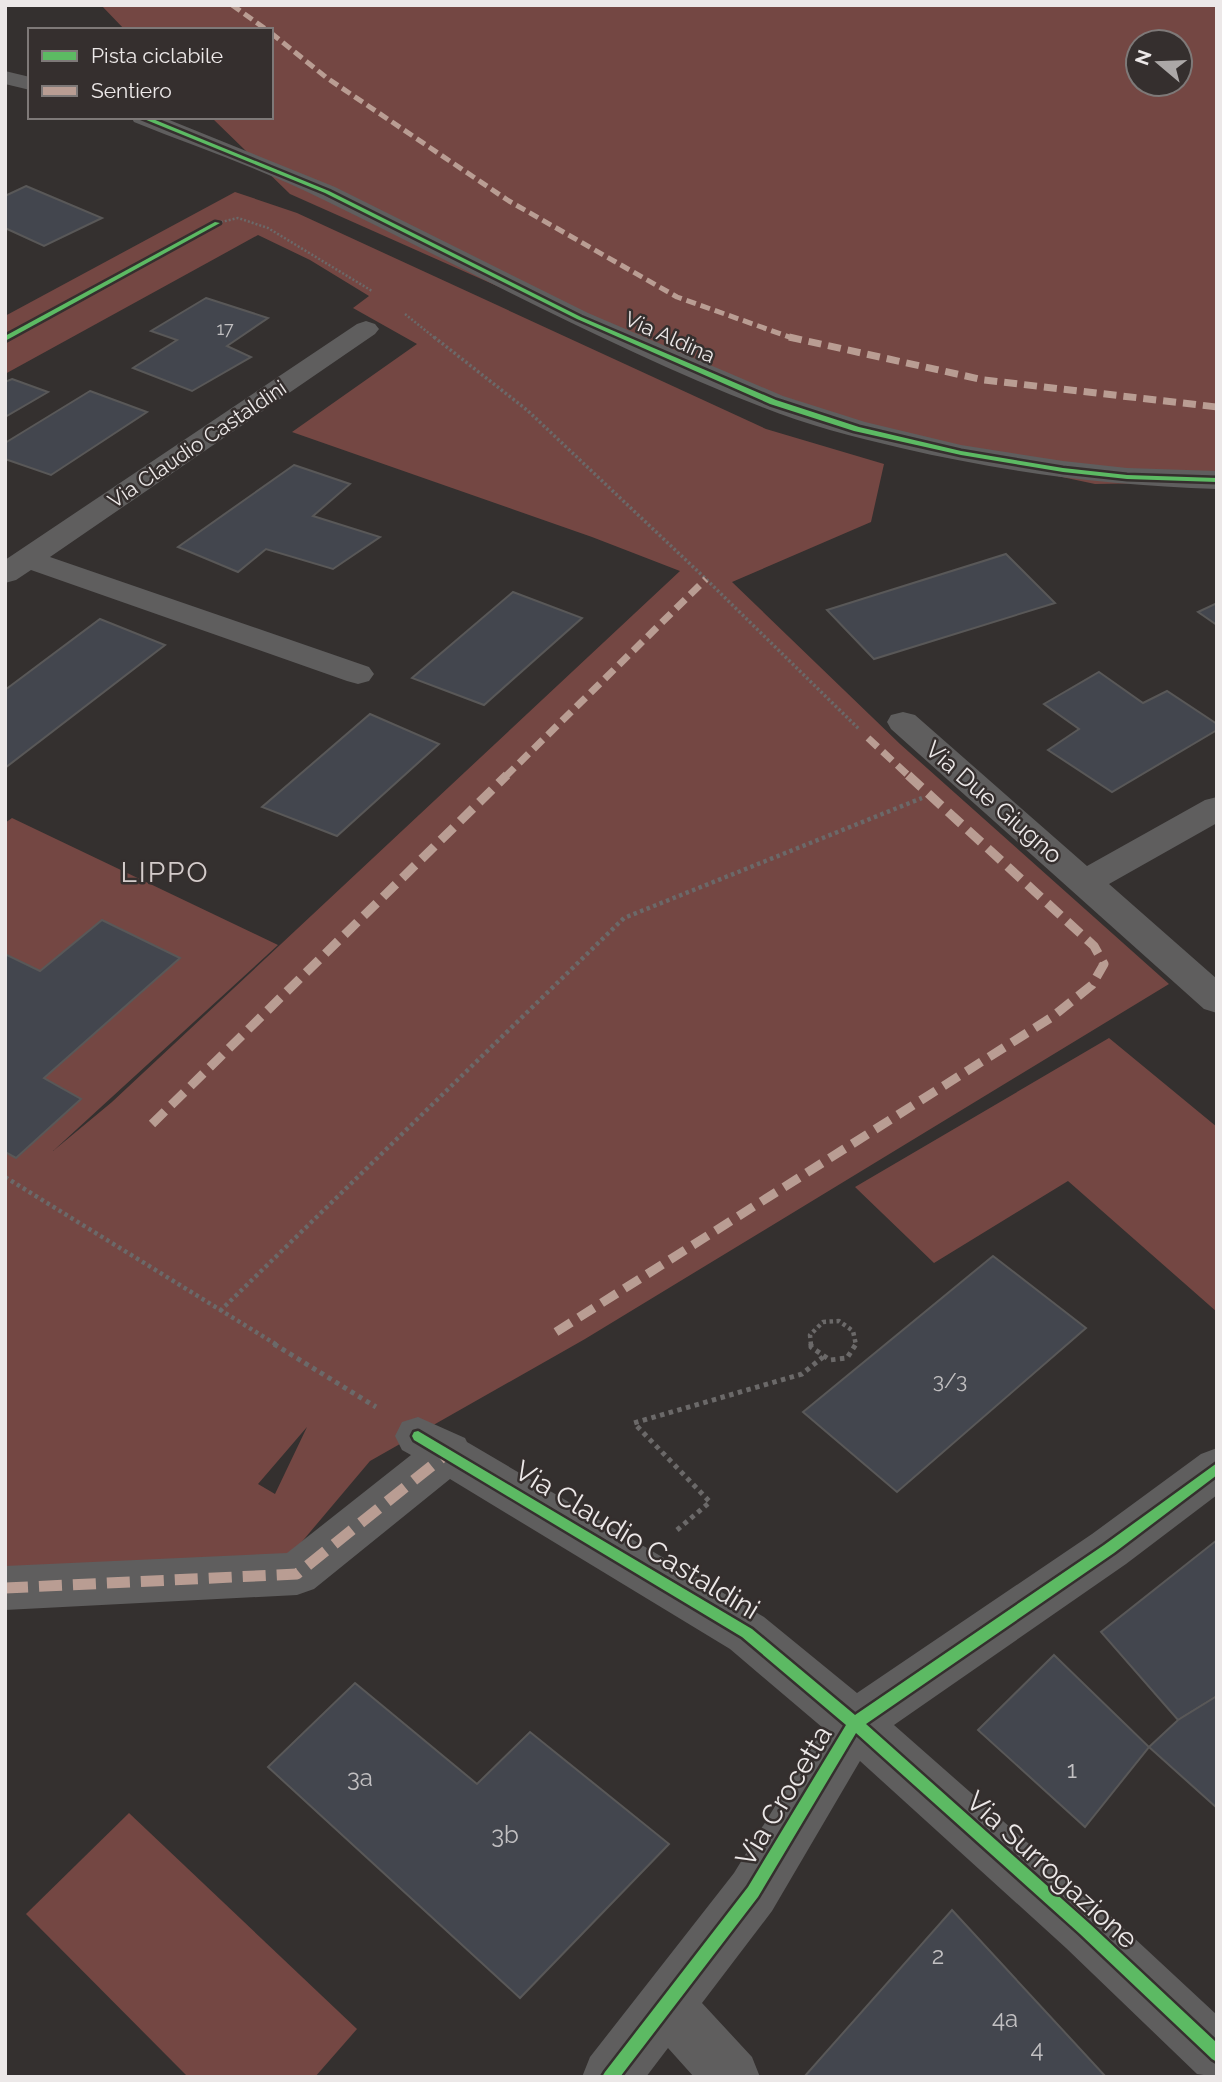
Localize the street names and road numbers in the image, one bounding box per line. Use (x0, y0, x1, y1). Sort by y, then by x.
street label: Via Aldina (621, 306, 719, 368)
street label: Via Claudio Castaldini (103, 375, 291, 513)
street label: Via Due Giugno (920, 735, 1068, 869)
street label: Via Claudio Castaldini (509, 1454, 765, 1626)
street label: Via Crocetta (729, 1720, 839, 1872)
street label: Via Surrogazione (960, 1785, 1144, 1955)

